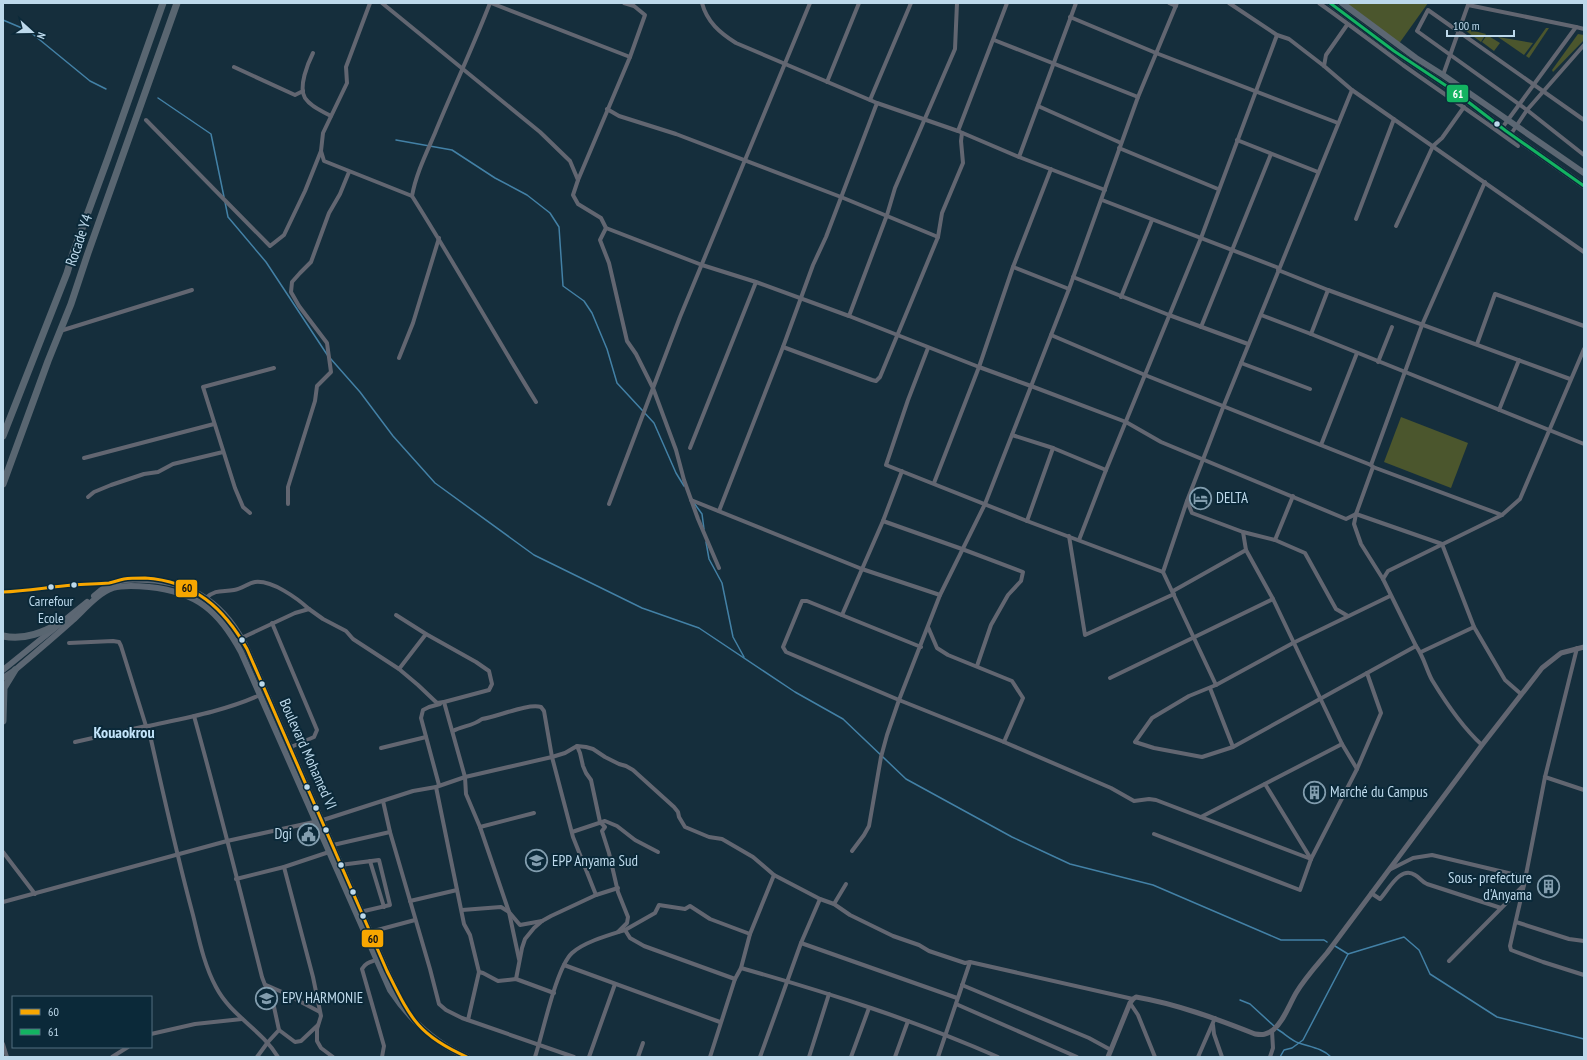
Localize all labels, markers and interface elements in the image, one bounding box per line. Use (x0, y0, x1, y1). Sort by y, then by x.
north arrow (12, 12, 52, 52)
scale bar (1447, 12, 1514, 38)
text: 100 m (1453, 18, 1480, 33)
text: N (34, 30, 49, 41)
line badge: 61 (1446, 84, 1469, 103)
text: 61 (1453, 87, 1463, 101)
unlabelled marker (1492, 119, 1502, 129)
street label: Rocade Y4 (61, 211, 96, 268)
hotel icon: DELTA (1188, 485, 1214, 511)
place label: DELTA (1216, 488, 1249, 507)
line badge: 60 (175, 579, 198, 598)
unlabelled marker (69, 580, 79, 590)
text: 60 (182, 581, 192, 595)
marker: Carrefour Ecole (46, 582, 56, 592)
place label: Carrefour Ecole (29, 592, 74, 627)
unlabelled marker (237, 635, 247, 645)
unlabelled marker (257, 679, 267, 689)
street label: Boulevard Mohamed VI (275, 695, 341, 812)
district label: Kouaokrou (93, 722, 155, 742)
building icon: Marché du Campus (1301, 779, 1327, 805)
unlabelled marker (302, 782, 312, 792)
place label: Marché du Campus (1330, 782, 1428, 801)
unlabelled marker (311, 803, 321, 813)
public building icon: Dgi (295, 821, 321, 847)
place label: Dgi (274, 824, 292, 843)
unlabelled marker (321, 825, 331, 835)
school or university icon: EPP Anyama Sud (524, 848, 550, 874)
place label: EPP Anyama Sud (552, 851, 638, 870)
unlabelled marker (336, 860, 346, 870)
place label: Sous- prefecture d'Anyama (1448, 868, 1532, 904)
building icon: Sous- prefecture d'Anyama (1535, 874, 1561, 900)
unlabelled marker (348, 887, 358, 897)
unlabelled marker (358, 911, 368, 921)
line badge: 60 (361, 929, 384, 948)
text: 60 (368, 932, 378, 946)
school or university icon: EPV HARMONIE (253, 985, 279, 1011)
place label: EPV HARMONIE (282, 988, 363, 1007)
legend (12, 996, 152, 1048)
text: 60 (48, 1004, 59, 1019)
text: 61 (48, 1024, 59, 1039)

